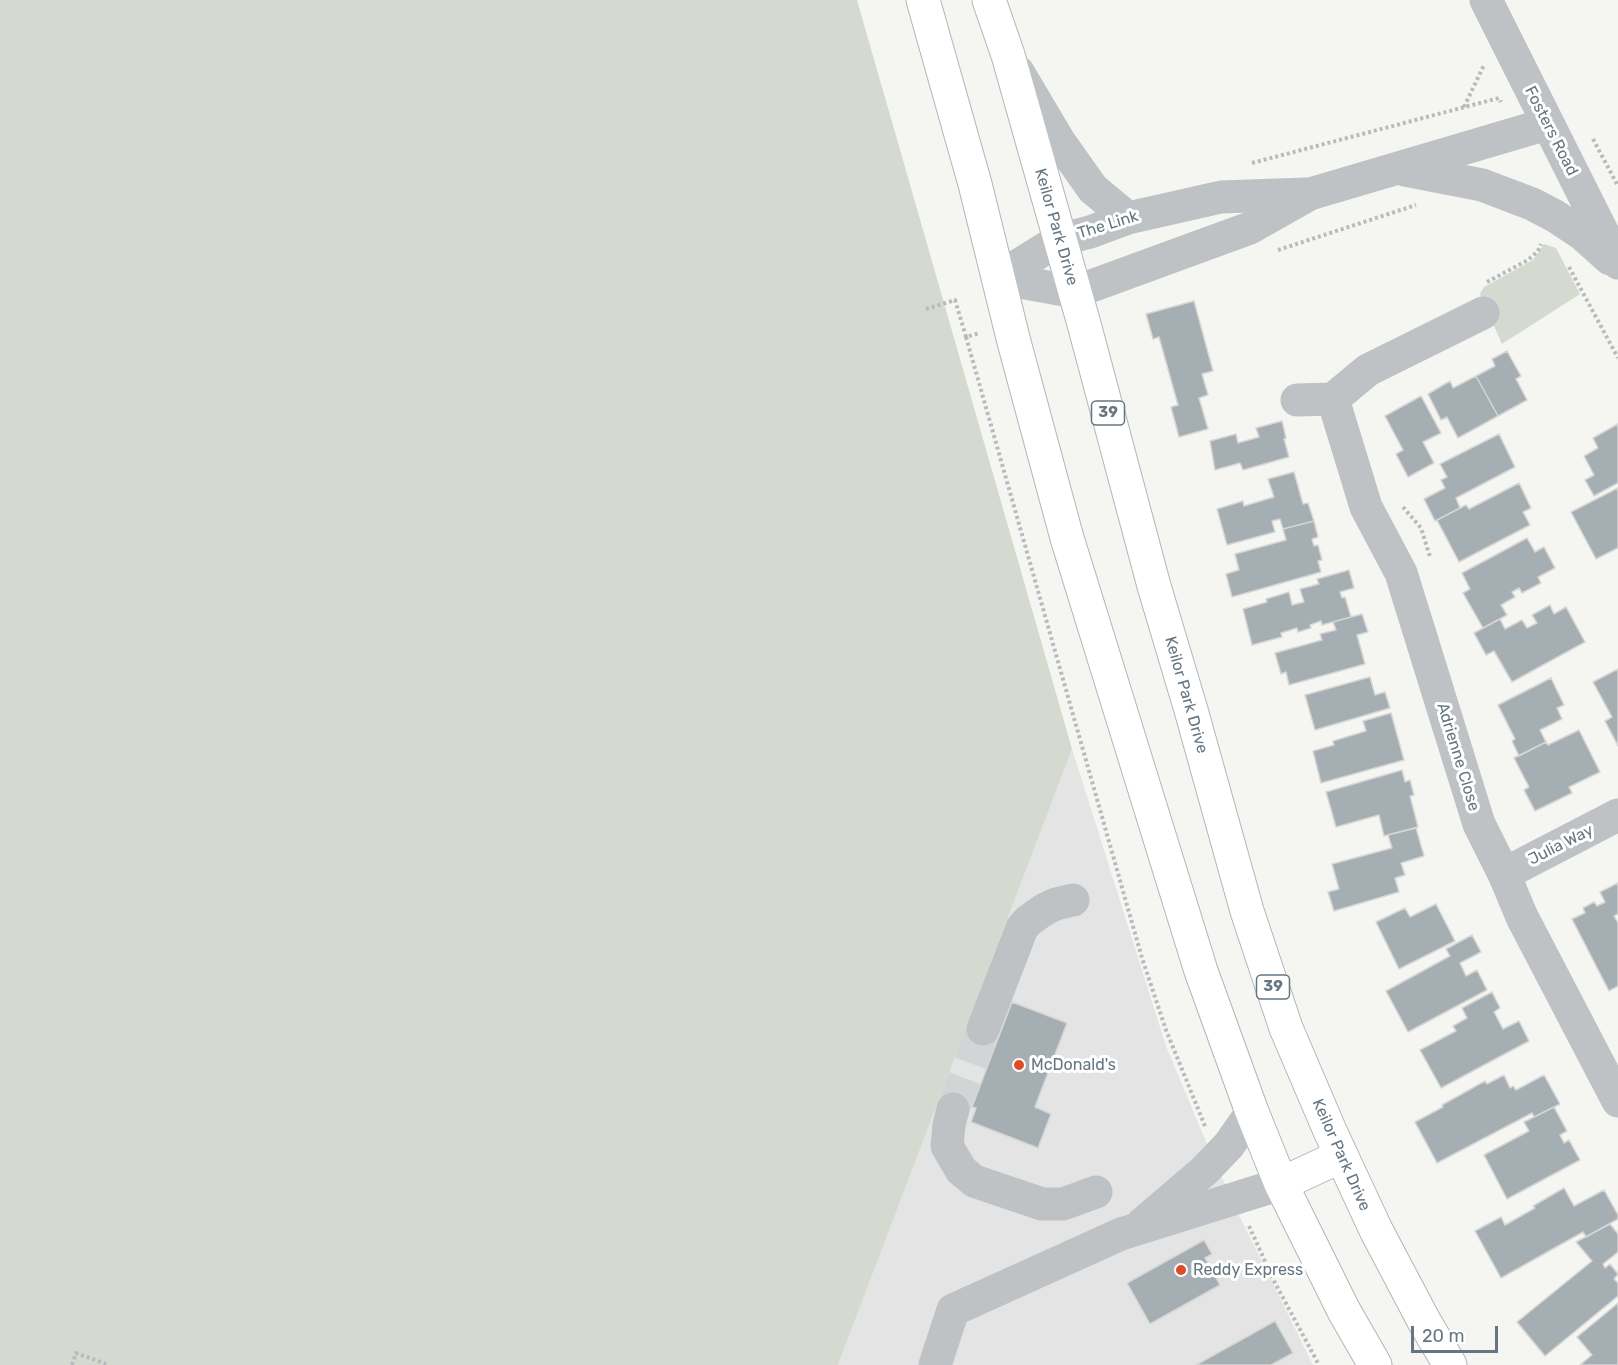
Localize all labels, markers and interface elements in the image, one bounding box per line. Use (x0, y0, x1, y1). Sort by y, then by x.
street label: Fosters Road (1520, 83, 1582, 179)
street label: Keilor Park Drive (1030, 166, 1082, 288)
street label: The Link (1075, 207, 1141, 243)
road number: 39 (1092, 401, 1124, 425)
street label: Keilor Park Drive (1160, 634, 1212, 756)
street label: Adrienne Close (1432, 701, 1484, 813)
street label: Julia Way (1525, 821, 1597, 869)
road number: 39 (1256, 975, 1290, 999)
place label: McDonald's (1031, 1055, 1116, 1075)
marker: McDonald's (1012, 1058, 1026, 1072)
street label: Keilor Park Drive (1308, 1096, 1374, 1214)
place label: Reddy Express (1193, 1260, 1303, 1280)
marker: Reddy Express (1174, 1263, 1188, 1277)
scale bar (1414, 1314, 1501, 1352)
text: 20 m (1422, 1325, 1464, 1347)

